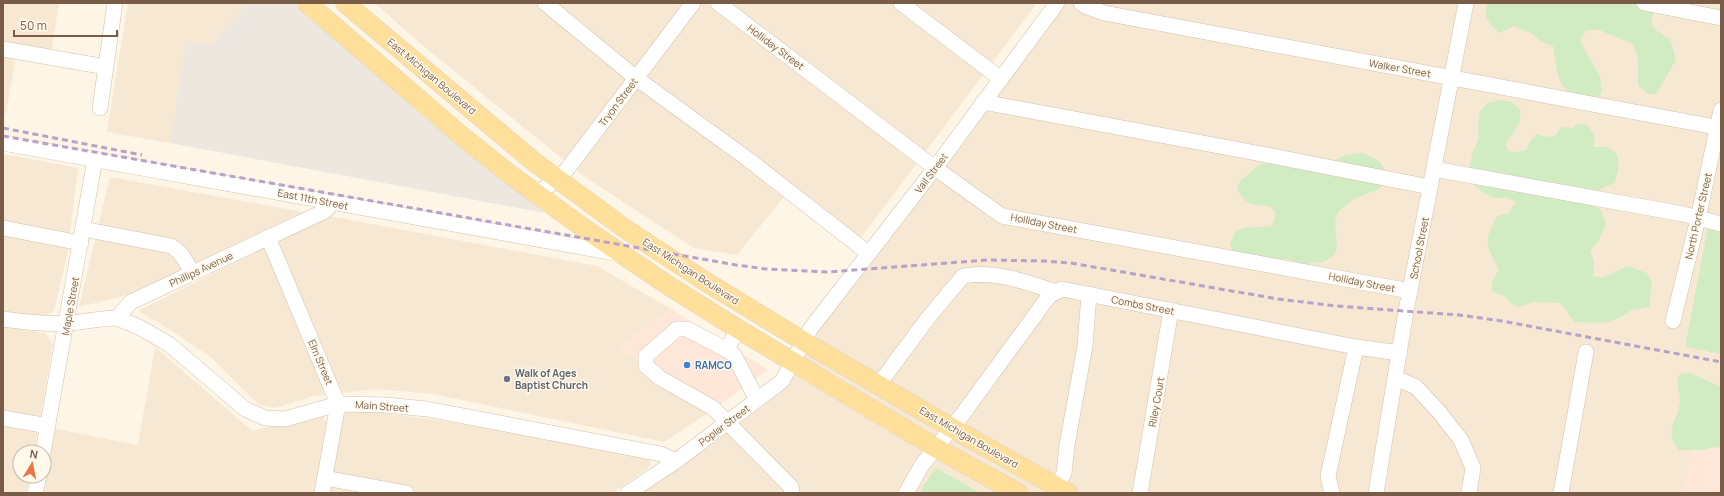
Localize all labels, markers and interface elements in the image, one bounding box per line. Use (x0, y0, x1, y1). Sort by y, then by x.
scale bar (14, 12, 117, 38)
text: 50 m (20, 17, 47, 34)
street label: Holliday Street (745, 21, 807, 73)
street label: East Michigan Boulevard (385, 35, 480, 117)
street label: Walker Street (1368, 56, 1432, 80)
street label: Tryon Street (595, 75, 641, 129)
street label: Vail Street (911, 150, 951, 196)
street label: North Porter Street (1681, 171, 1715, 261)
street label: East 11th Street (277, 185, 349, 213)
street label: Holliday Street (1009, 210, 1079, 236)
street label: School Street (1406, 216, 1432, 280)
street label: East Michigan Boulevard (640, 235, 742, 307)
street label: Phillips Avenue (167, 248, 235, 290)
street label: Holliday Street (1327, 269, 1397, 295)
street label: Maple Street (58, 276, 82, 336)
street label: Combs Street (1110, 292, 1176, 318)
street label: Elm Street (305, 337, 337, 387)
place label: RAMCO (695, 358, 732, 372)
marker: RAMCO (682, 360, 692, 370)
place label: Walk of Ages Baptist Church (515, 366, 588, 392)
marker: Walk of Ages Baptist Church (502, 374, 512, 384)
street label: Riley Court (1145, 376, 1167, 428)
street label: Main Street (355, 397, 409, 415)
street label: Poplar Street (696, 401, 752, 449)
street label: East Michigan Boulevard (917, 403, 1021, 471)
north arrow (12, 444, 52, 484)
text: N (29, 446, 39, 462)

